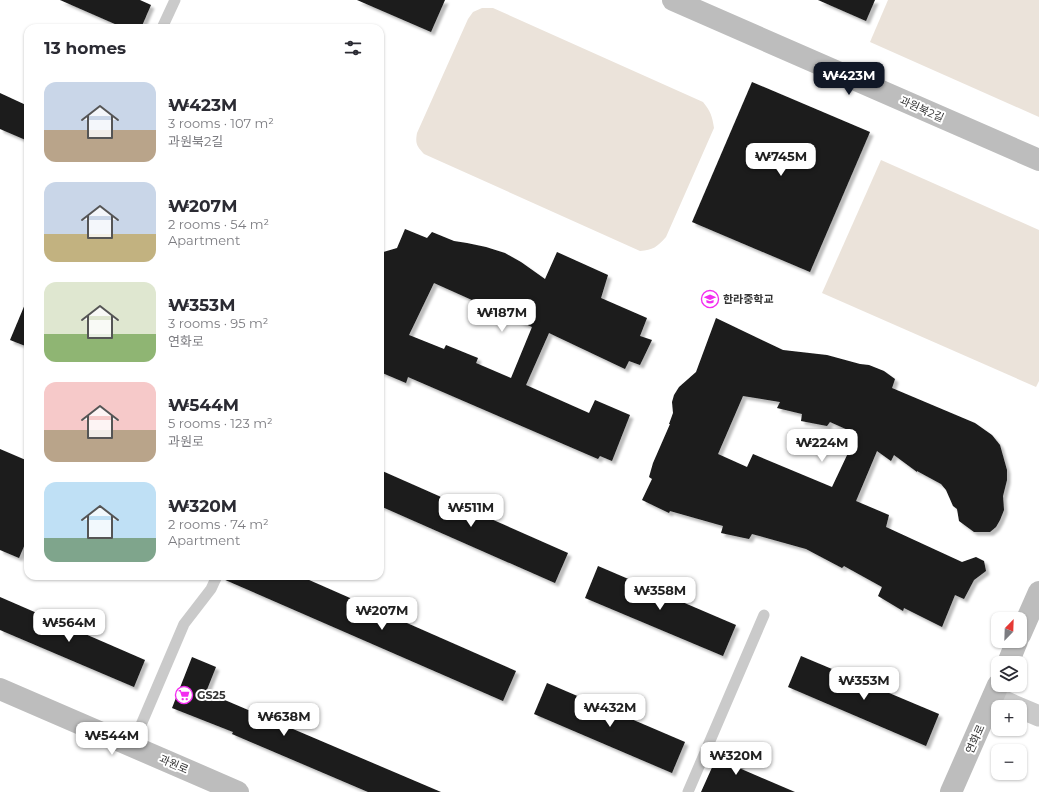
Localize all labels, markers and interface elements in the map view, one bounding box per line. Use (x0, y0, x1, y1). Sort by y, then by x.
icon: filters (342, 37, 364, 59)
text: 13 homes (44, 38, 126, 58)
pin: ₩423M (821, 62, 877, 96)
text: ₩423M (823, 67, 875, 83)
street label: 과원북2길 (898, 93, 946, 125)
text: ₩423M (168, 95, 237, 115)
icon: home (76, 98, 124, 146)
text: 3 rooms · 107 m² (168, 115, 274, 131)
text: 과원북2길 (168, 133, 223, 149)
pin: ₩745M (753, 143, 809, 177)
text: ₩745M (755, 148, 807, 164)
text: ₩207M (168, 196, 237, 216)
icon: home (76, 198, 124, 246)
text: 2 rooms · 54 m² (168, 216, 269, 232)
text: Apartment (168, 232, 240, 248)
school or university icon: 한라중학교 (700, 289, 720, 309)
place label: 한라중학교 (723, 292, 774, 306)
text: ₩353M (168, 295, 235, 315)
icon: home (76, 298, 124, 346)
pin: ₩187M (474, 299, 530, 333)
text: ₩187M (477, 304, 527, 320)
text: 3 rooms · 95 m² (168, 315, 268, 331)
text: 연화로 (168, 333, 204, 349)
text: ₩544M (168, 395, 239, 415)
icon: home (76, 398, 124, 446)
text: 5 rooms · 123 m² (168, 415, 273, 431)
pin: ₩224M (794, 429, 850, 463)
text: 과원로 (168, 433, 204, 449)
text: ₩224M (796, 434, 848, 450)
pin: ₩511M (443, 494, 499, 528)
text: ₩320M (168, 496, 237, 516)
icon: home (76, 498, 124, 546)
text: ₩511M (448, 499, 494, 515)
text: 2 rooms · 74 m² (168, 516, 269, 532)
text: Apartment (168, 532, 240, 548)
pin: ₩358M (632, 577, 688, 611)
text: ₩358M (634, 582, 686, 598)
pin: ₩207M (354, 597, 410, 631)
text: ₩207M (355, 602, 409, 618)
pin: ₩564M (41, 609, 97, 643)
north arrow (991, 612, 1027, 648)
map controls (991, 612, 1027, 780)
text: ₩564M (42, 614, 96, 630)
button: layers (991, 656, 1027, 692)
pin: ₩353M (836, 667, 892, 701)
text: ₩353M (838, 672, 890, 688)
supermarket icon: GS25 (174, 685, 194, 705)
place label: GS25 (197, 688, 226, 702)
pin: ₩432M (582, 694, 638, 728)
text: ₩432M (584, 699, 636, 715)
button: + (991, 700, 1027, 736)
pin: ₩638M (256, 703, 312, 737)
text: ₩638M (257, 708, 311, 724)
pin: ₩544M (84, 722, 140, 756)
street label: 연화로 (962, 722, 988, 756)
text: ₩544M (85, 727, 139, 743)
pin: ₩320M (708, 742, 764, 776)
button: − (991, 744, 1027, 780)
text: ₩320M (710, 747, 762, 763)
street label: 과원로 (157, 752, 191, 776)

